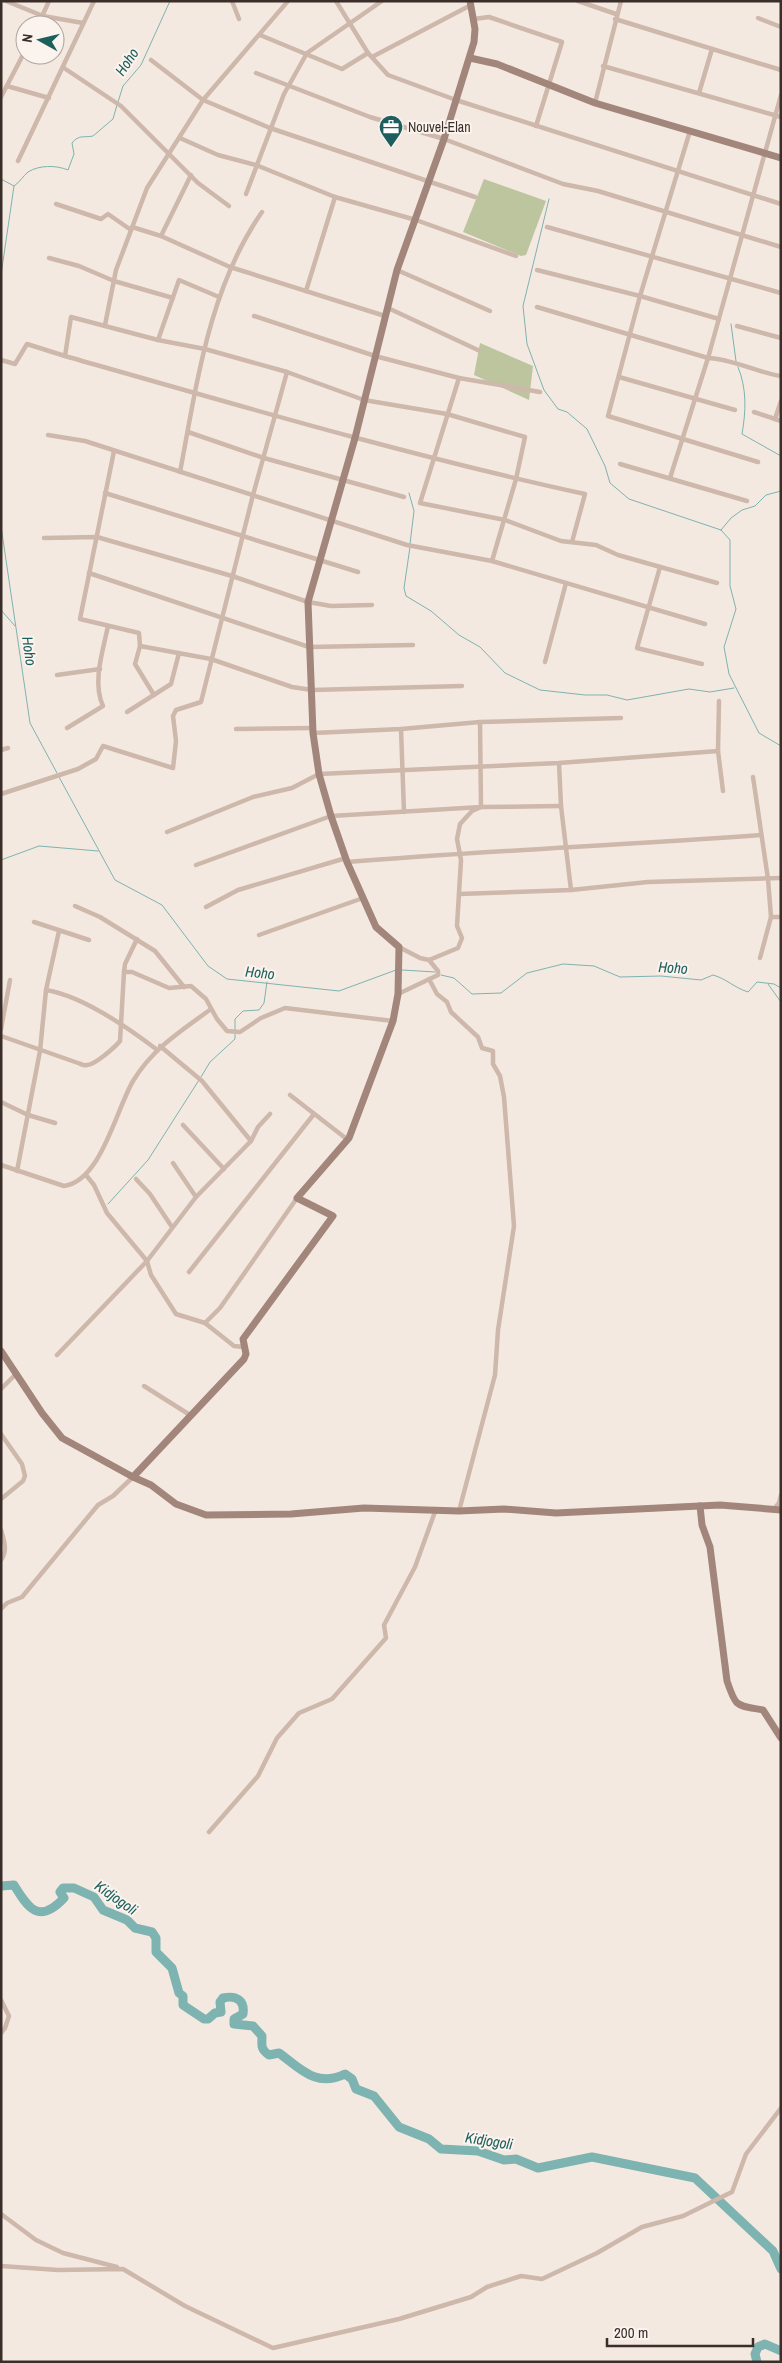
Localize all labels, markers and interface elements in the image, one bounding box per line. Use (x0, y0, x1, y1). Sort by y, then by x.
north arrow (15, 15, 65, 65)
text: N (18, 33, 37, 44)
water label: Hoho (110, 44, 144, 80)
office icon: Nouvel-Elan (378, 114, 404, 148)
place label: Nouvel-Elan (408, 118, 471, 136)
water label: Hoho (17, 635, 42, 667)
water label: Hoho (658, 956, 689, 979)
water label: Hoho (244, 961, 276, 984)
water label: Kidjogoli (91, 1875, 142, 1920)
water label: Kidjogoli (464, 2126, 515, 2155)
scale bar (607, 2316, 753, 2348)
text: 200 m (614, 2322, 648, 2343)

